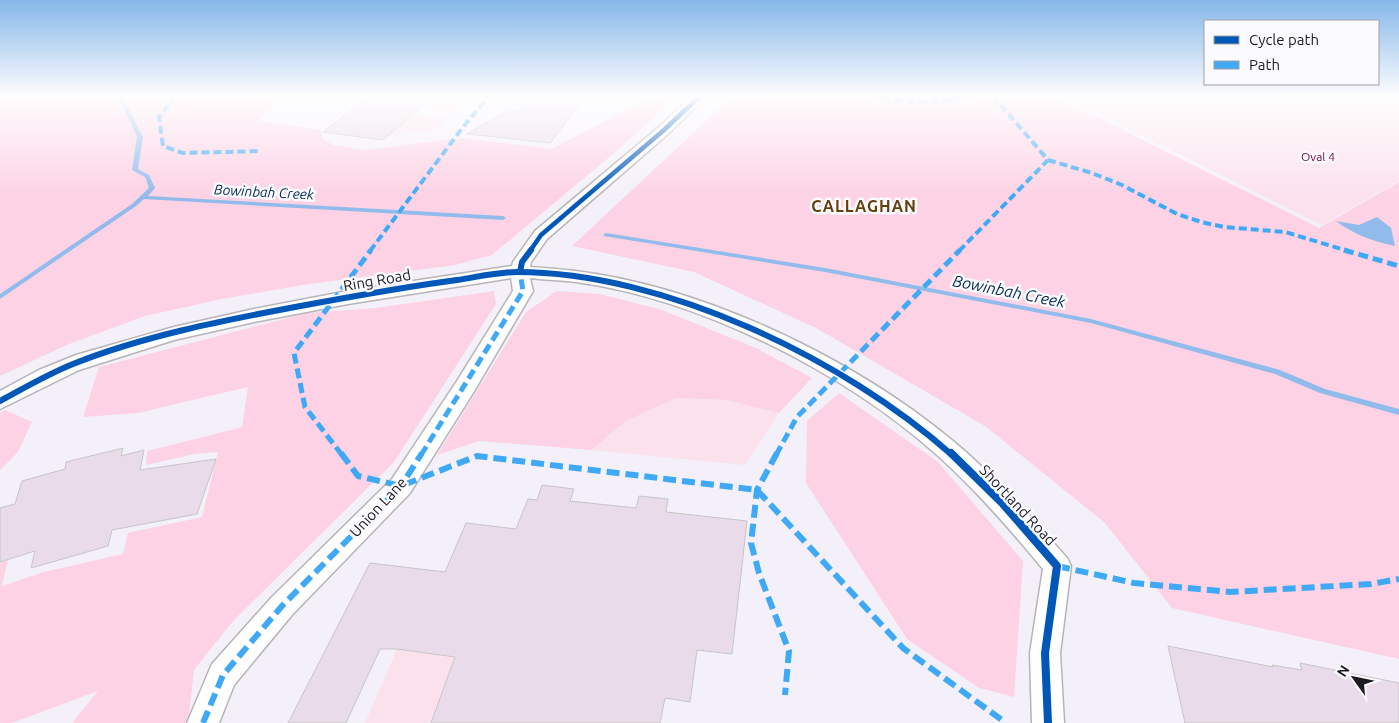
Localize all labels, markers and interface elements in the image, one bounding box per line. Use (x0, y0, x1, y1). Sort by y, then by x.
legend (1204, 20, 1379, 85)
text: Cycle path (1249, 31, 1319, 48)
text: Path (1249, 56, 1280, 73)
park label: Oval 4 (1301, 150, 1335, 163)
water label: Bowinbah Creek (214, 181, 315, 203)
district label: CALLAGHAN (811, 197, 917, 215)
street label: Ring Road (342, 266, 412, 294)
water label: Bowinbah Creek (951, 271, 1068, 311)
street label: Shortland Road (976, 461, 1060, 549)
street label: Union Lane (346, 474, 410, 540)
north arrow (1329, 653, 1379, 703)
text: N (1334, 662, 1353, 680)

